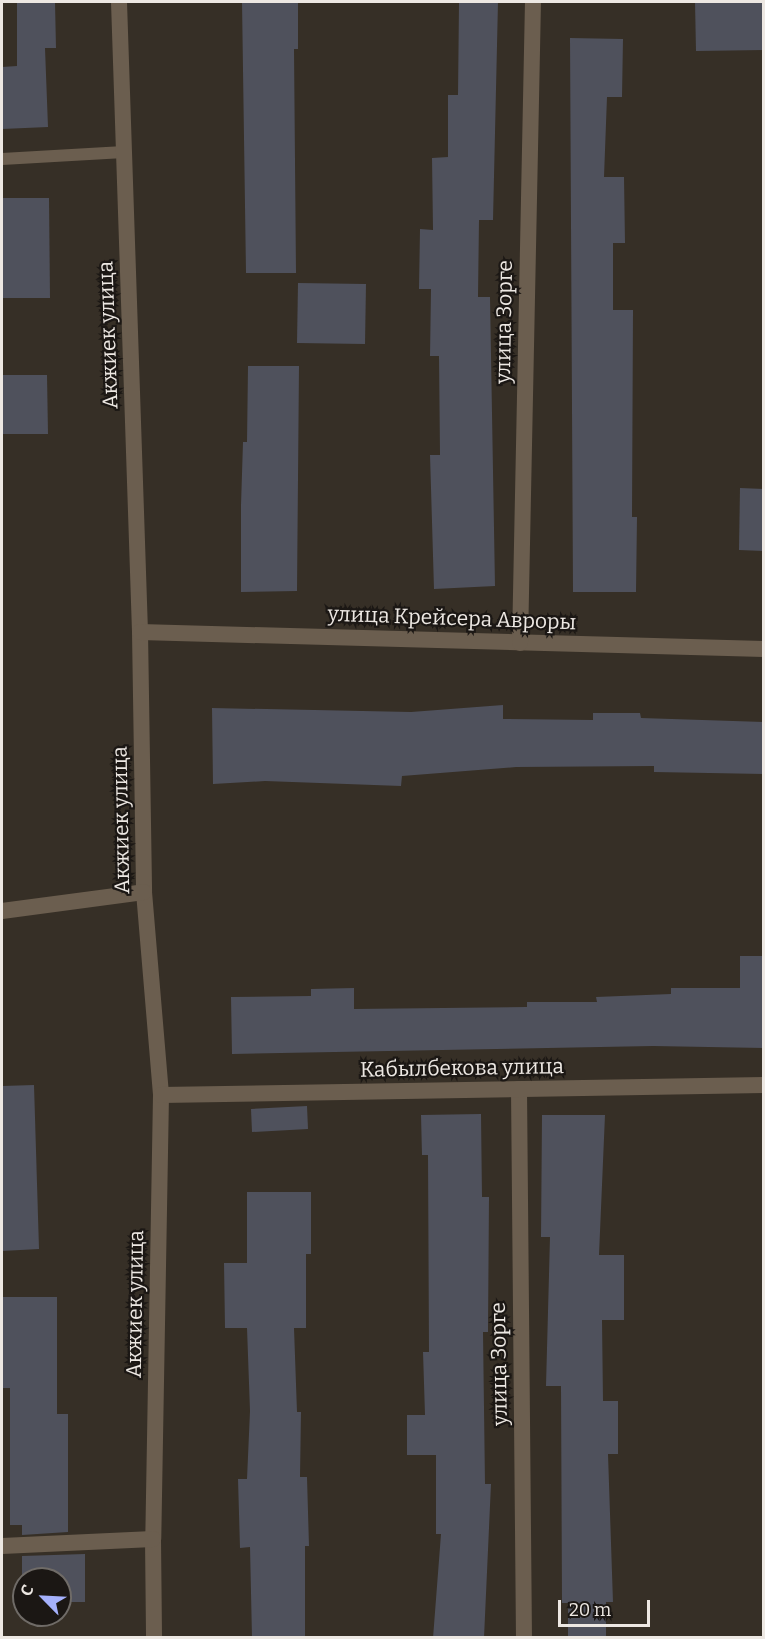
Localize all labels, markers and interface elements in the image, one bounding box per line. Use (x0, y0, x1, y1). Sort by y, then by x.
street label: улица Зорге (490, 260, 518, 384)
street label: Акжиек улица (93, 261, 123, 409)
street label: улица Крейсера Авроры (327, 601, 577, 635)
street label: Акжиек улица (107, 746, 135, 894)
street label: Кабылбекова улица (360, 1054, 564, 1082)
street label: Акжиек улица (121, 1230, 149, 1378)
street label: улица Зорге (485, 1302, 513, 1426)
north arrow (12, 1567, 72, 1627)
text: С (16, 1582, 38, 1599)
scale bar (561, 1588, 652, 1626)
text: 20 m (569, 1599, 611, 1621)

